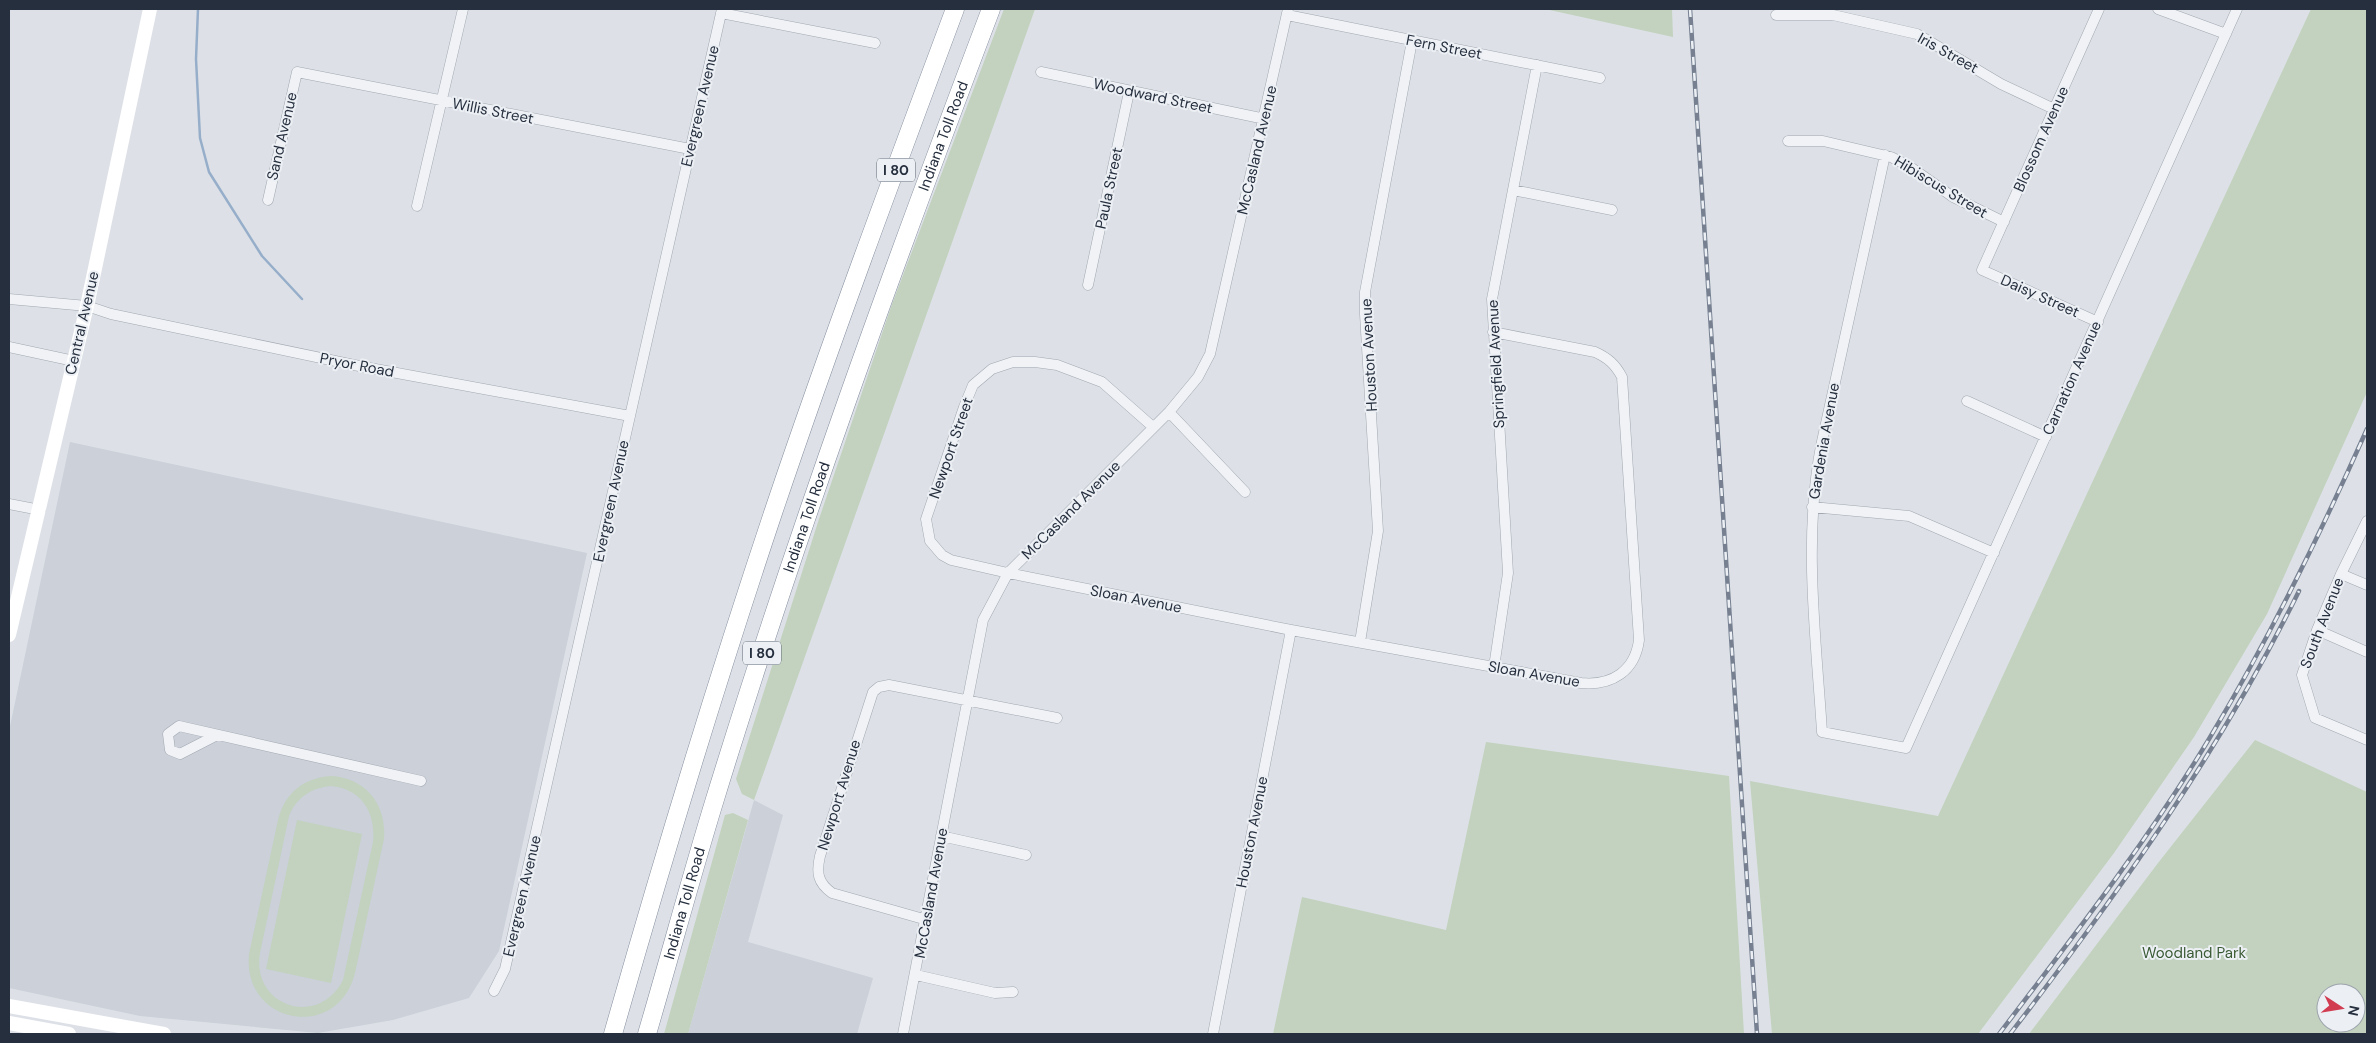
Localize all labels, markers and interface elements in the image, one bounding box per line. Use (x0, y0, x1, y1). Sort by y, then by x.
street label: Iris Street (1914, 28, 1982, 78)
street label: Fern Street (1404, 30, 1484, 64)
street label: Evergreen Avenue (676, 43, 724, 169)
street label: Woodward Street (1092, 74, 1215, 118)
street label: Indiana Toll Road (914, 78, 973, 194)
street label: McCasland Avenue (1232, 83, 1282, 217)
street label: Blossom Avenue (2009, 83, 2073, 195)
street label: Sand Avenue (262, 90, 302, 182)
street label: Willis Street (451, 93, 535, 129)
street label: Paula Street (1091, 145, 1127, 231)
street label: Hibiscus Street (1891, 151, 1991, 223)
road number: I 80 (877, 158, 915, 182)
street label: Central Avenue (60, 269, 104, 377)
street label: Daisy Street (1997, 270, 2083, 322)
street label: Houston Avenue (1356, 298, 1382, 412)
street label: Springfield Avenue (1483, 299, 1509, 429)
street label: Carnation Avenue (2038, 318, 2106, 438)
street label: Pryor Road (318, 348, 396, 382)
street label: Gardenia Avenue (1804, 381, 1844, 501)
street label: Newport Street (924, 394, 978, 501)
street label: Evergreen Avenue (588, 438, 634, 564)
street label: McCasland Avenue (1017, 456, 1125, 564)
street label: Indiana Toll Road (779, 459, 835, 575)
street label: South Avenue (2296, 575, 2348, 671)
street label: Sloan Avenue (1089, 580, 1183, 618)
road number: I 80 (743, 641, 781, 664)
street label: Sloan Avenue (1487, 656, 1581, 692)
street label: Newport Avenue (813, 737, 865, 853)
street label: Houston Avenue (1231, 775, 1273, 889)
street label: McCasland Avenue (910, 826, 952, 960)
street label: Evergreen Avenue (498, 833, 546, 959)
street label: Indiana Toll Road (659, 845, 710, 962)
park label: Woodland Park (2142, 943, 2246, 963)
north arrow (2316, 983, 2366, 1033)
text: N (2344, 1004, 2364, 1018)

